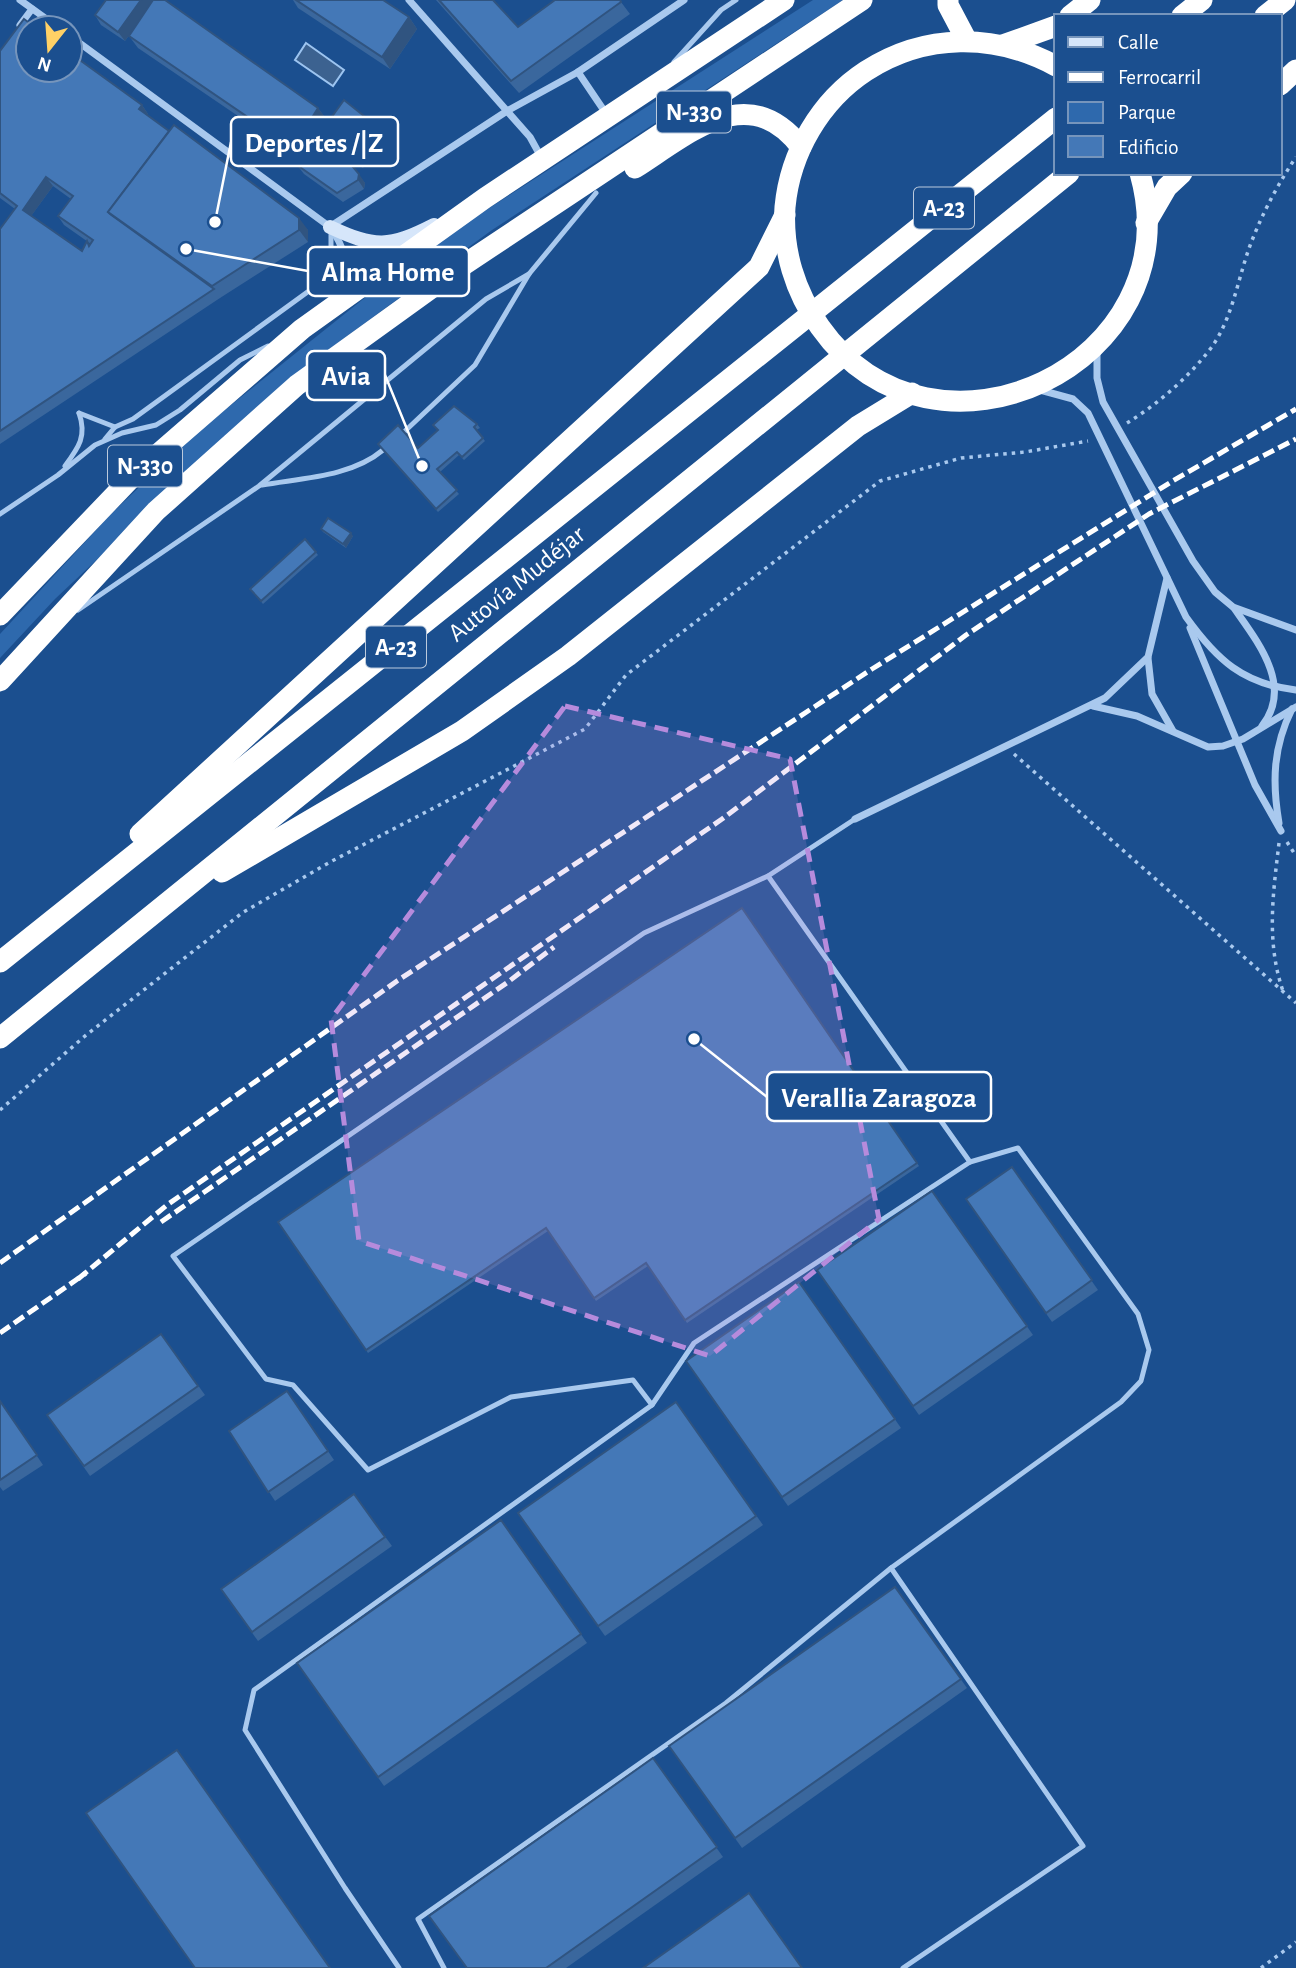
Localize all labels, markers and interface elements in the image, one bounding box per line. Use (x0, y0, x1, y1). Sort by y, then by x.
north arrow (14, 14, 84, 84)
legend (1054, 14, 1282, 175)
text: Calle (1118, 32, 1159, 53)
text: N (35, 53, 54, 75)
text: Ferrocarril (1118, 67, 1201, 88)
road number: N-330 (657, 92, 731, 132)
text: Parque (1118, 102, 1176, 123)
callout: Deportes /|Z (231, 117, 398, 166)
text: Deportes /|Z (245, 129, 383, 160)
text: Edificio (1118, 137, 1179, 158)
road number: A-23 (914, 188, 974, 229)
callout: Alma Home (308, 247, 469, 296)
text: Alma Home (321, 259, 455, 287)
callout: Avia (307, 351, 385, 400)
text: Avia (321, 363, 371, 391)
road number: N-330 (108, 446, 182, 486)
street label: Autovía Mudéjar (443, 521, 590, 647)
road number: A-23 (366, 626, 426, 668)
callout: Verallia Zaragoza (767, 1072, 991, 1121)
text: Verallia Zaragoza (781, 1085, 977, 1113)

